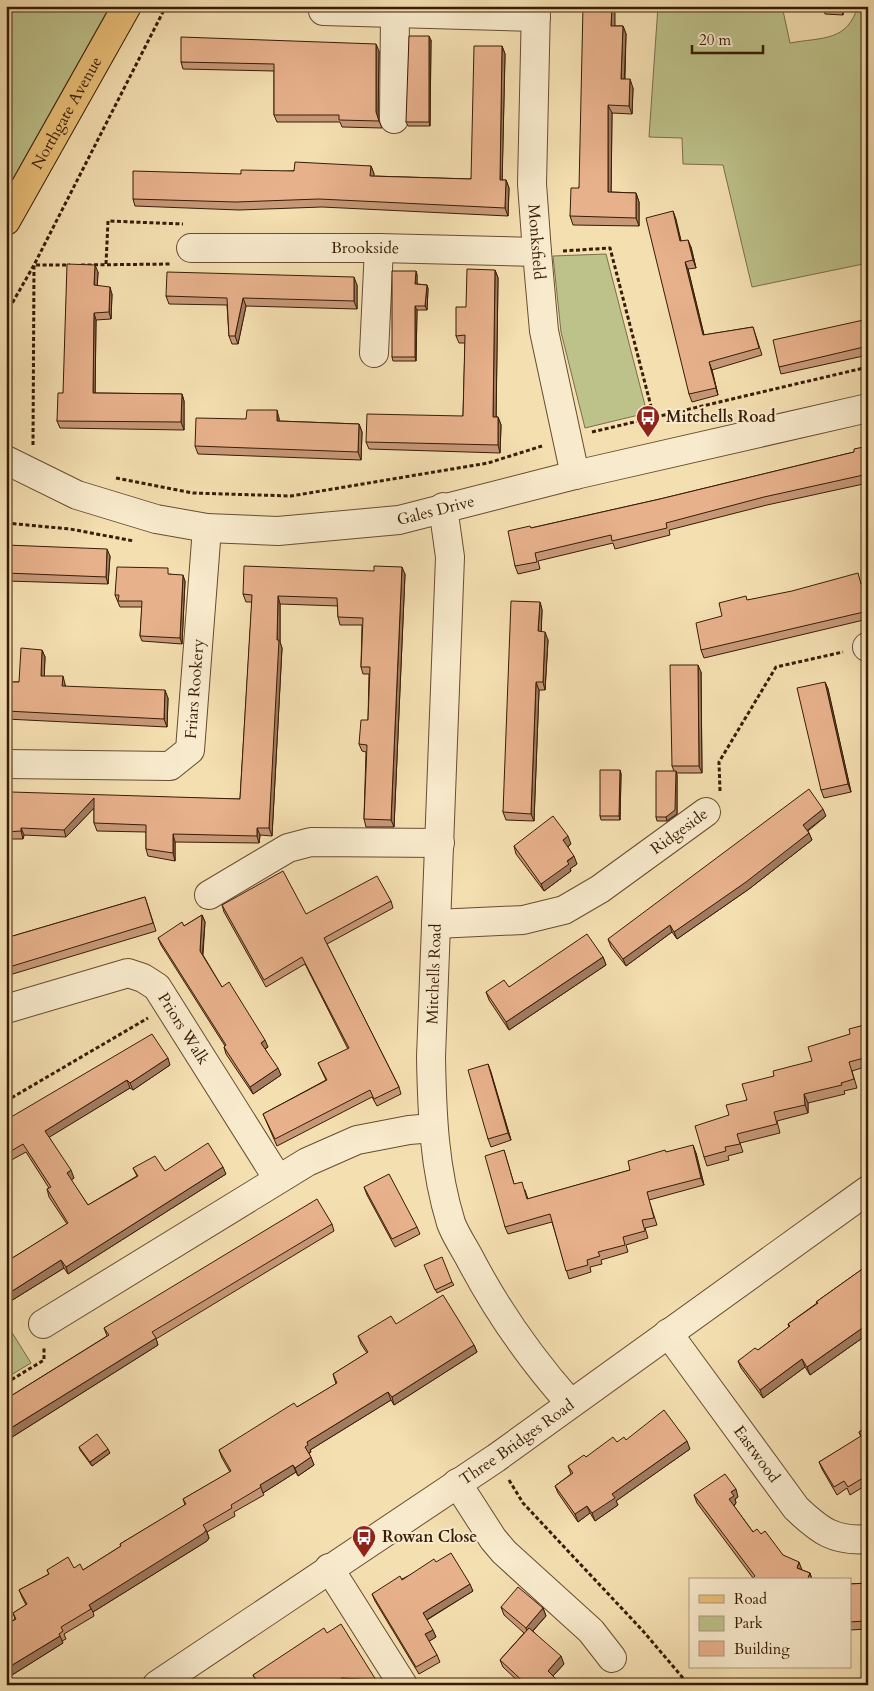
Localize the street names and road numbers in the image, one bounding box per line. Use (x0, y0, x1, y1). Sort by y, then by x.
street label: Northgate Avenue (26, 52, 107, 173)
street label: Monksfield (523, 203, 550, 281)
street label: Brookside (331, 237, 399, 260)
street label: Gales Drive (395, 490, 477, 531)
street label: Friars Rookery (180, 637, 210, 740)
street label: Ridgeside (646, 803, 712, 860)
street label: Mitchells Road (421, 923, 447, 1025)
street label: Priors Walk (152, 989, 214, 1069)
street label: Three Bridges Road (455, 1394, 579, 1490)
street label: Eastwood (728, 1421, 785, 1488)

